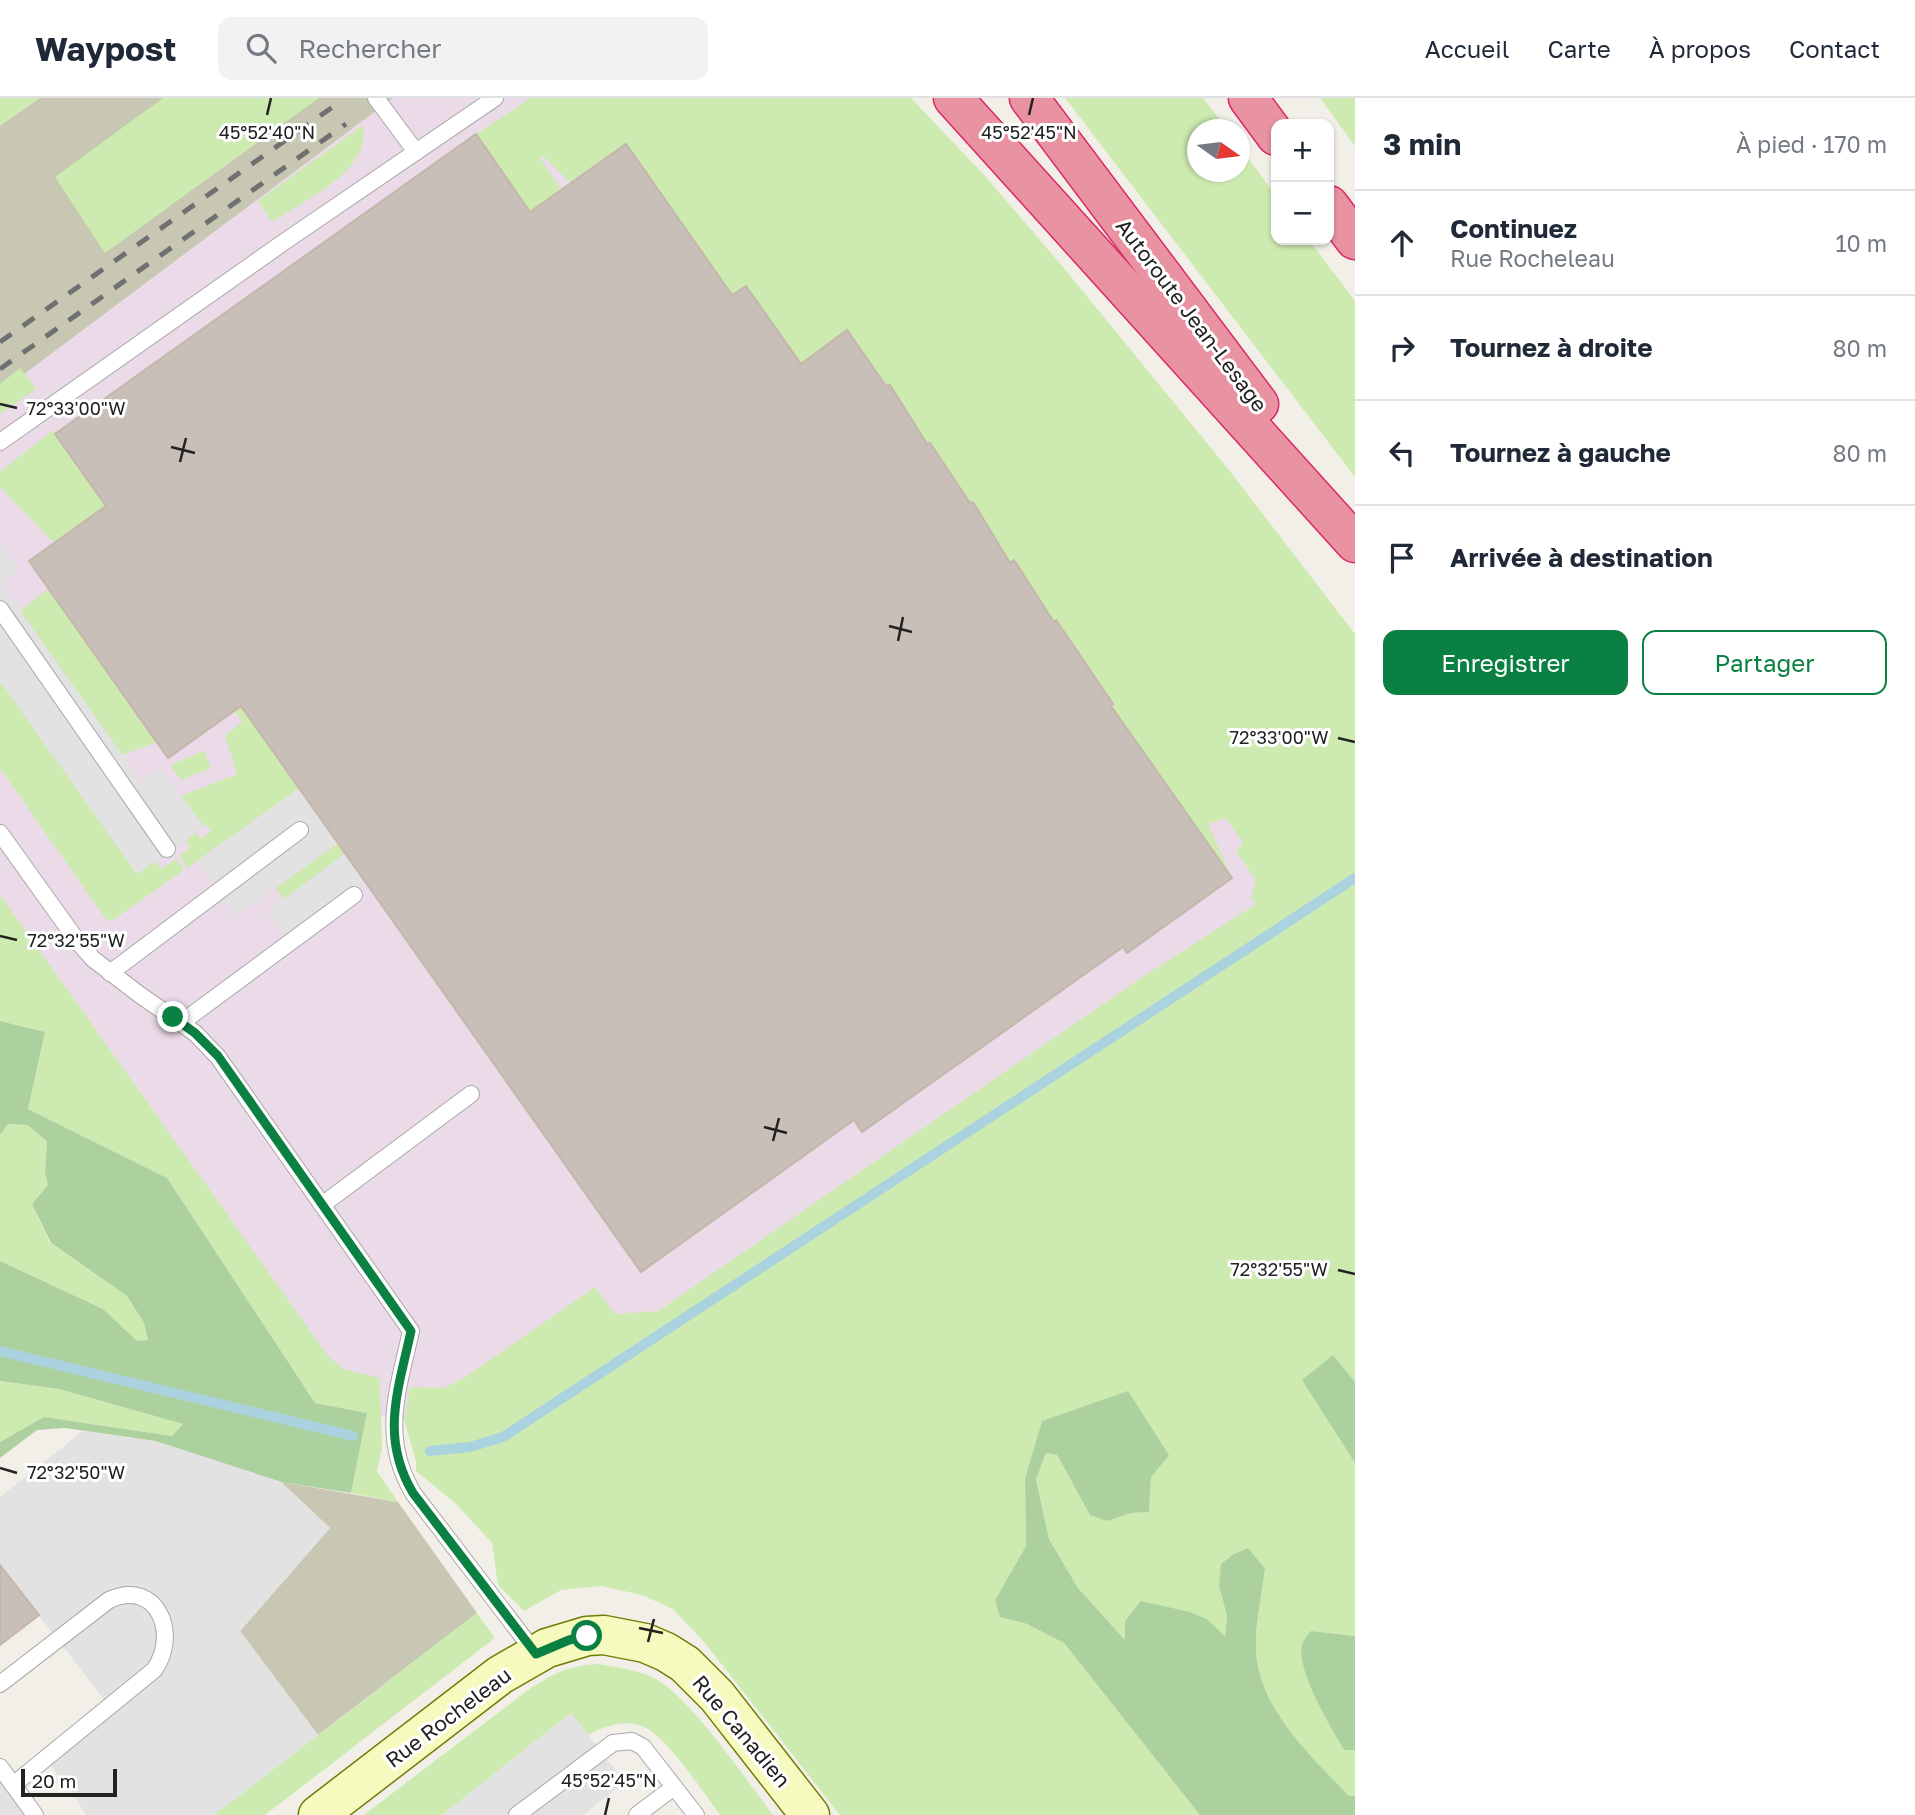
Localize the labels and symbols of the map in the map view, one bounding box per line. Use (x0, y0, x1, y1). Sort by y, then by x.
north arrow (1187, 119, 1250, 182)
text: 45°52'40"N (219, 121, 315, 143)
text: 45°52'45"N (981, 121, 1077, 143)
street label: Autoroute Jean-Lesage (1111, 213, 1273, 417)
text: 72°33'00"W (27, 397, 126, 419)
text: 72°33'00"W (1230, 726, 1329, 748)
text: 72°32'55"W (27, 929, 125, 951)
route end (157, 1001, 188, 1032)
text: 72°32'55"W (1230, 1258, 1328, 1280)
text: 72°32'50"W (27, 1461, 125, 1483)
route start (571, 1620, 602, 1651)
street label: Rue Rocheleau (380, 1661, 516, 1773)
street label: Rue Canadien (688, 1670, 796, 1792)
scale bar (21, 1766, 117, 1798)
text: 45°52'45"N (561, 1769, 657, 1791)

